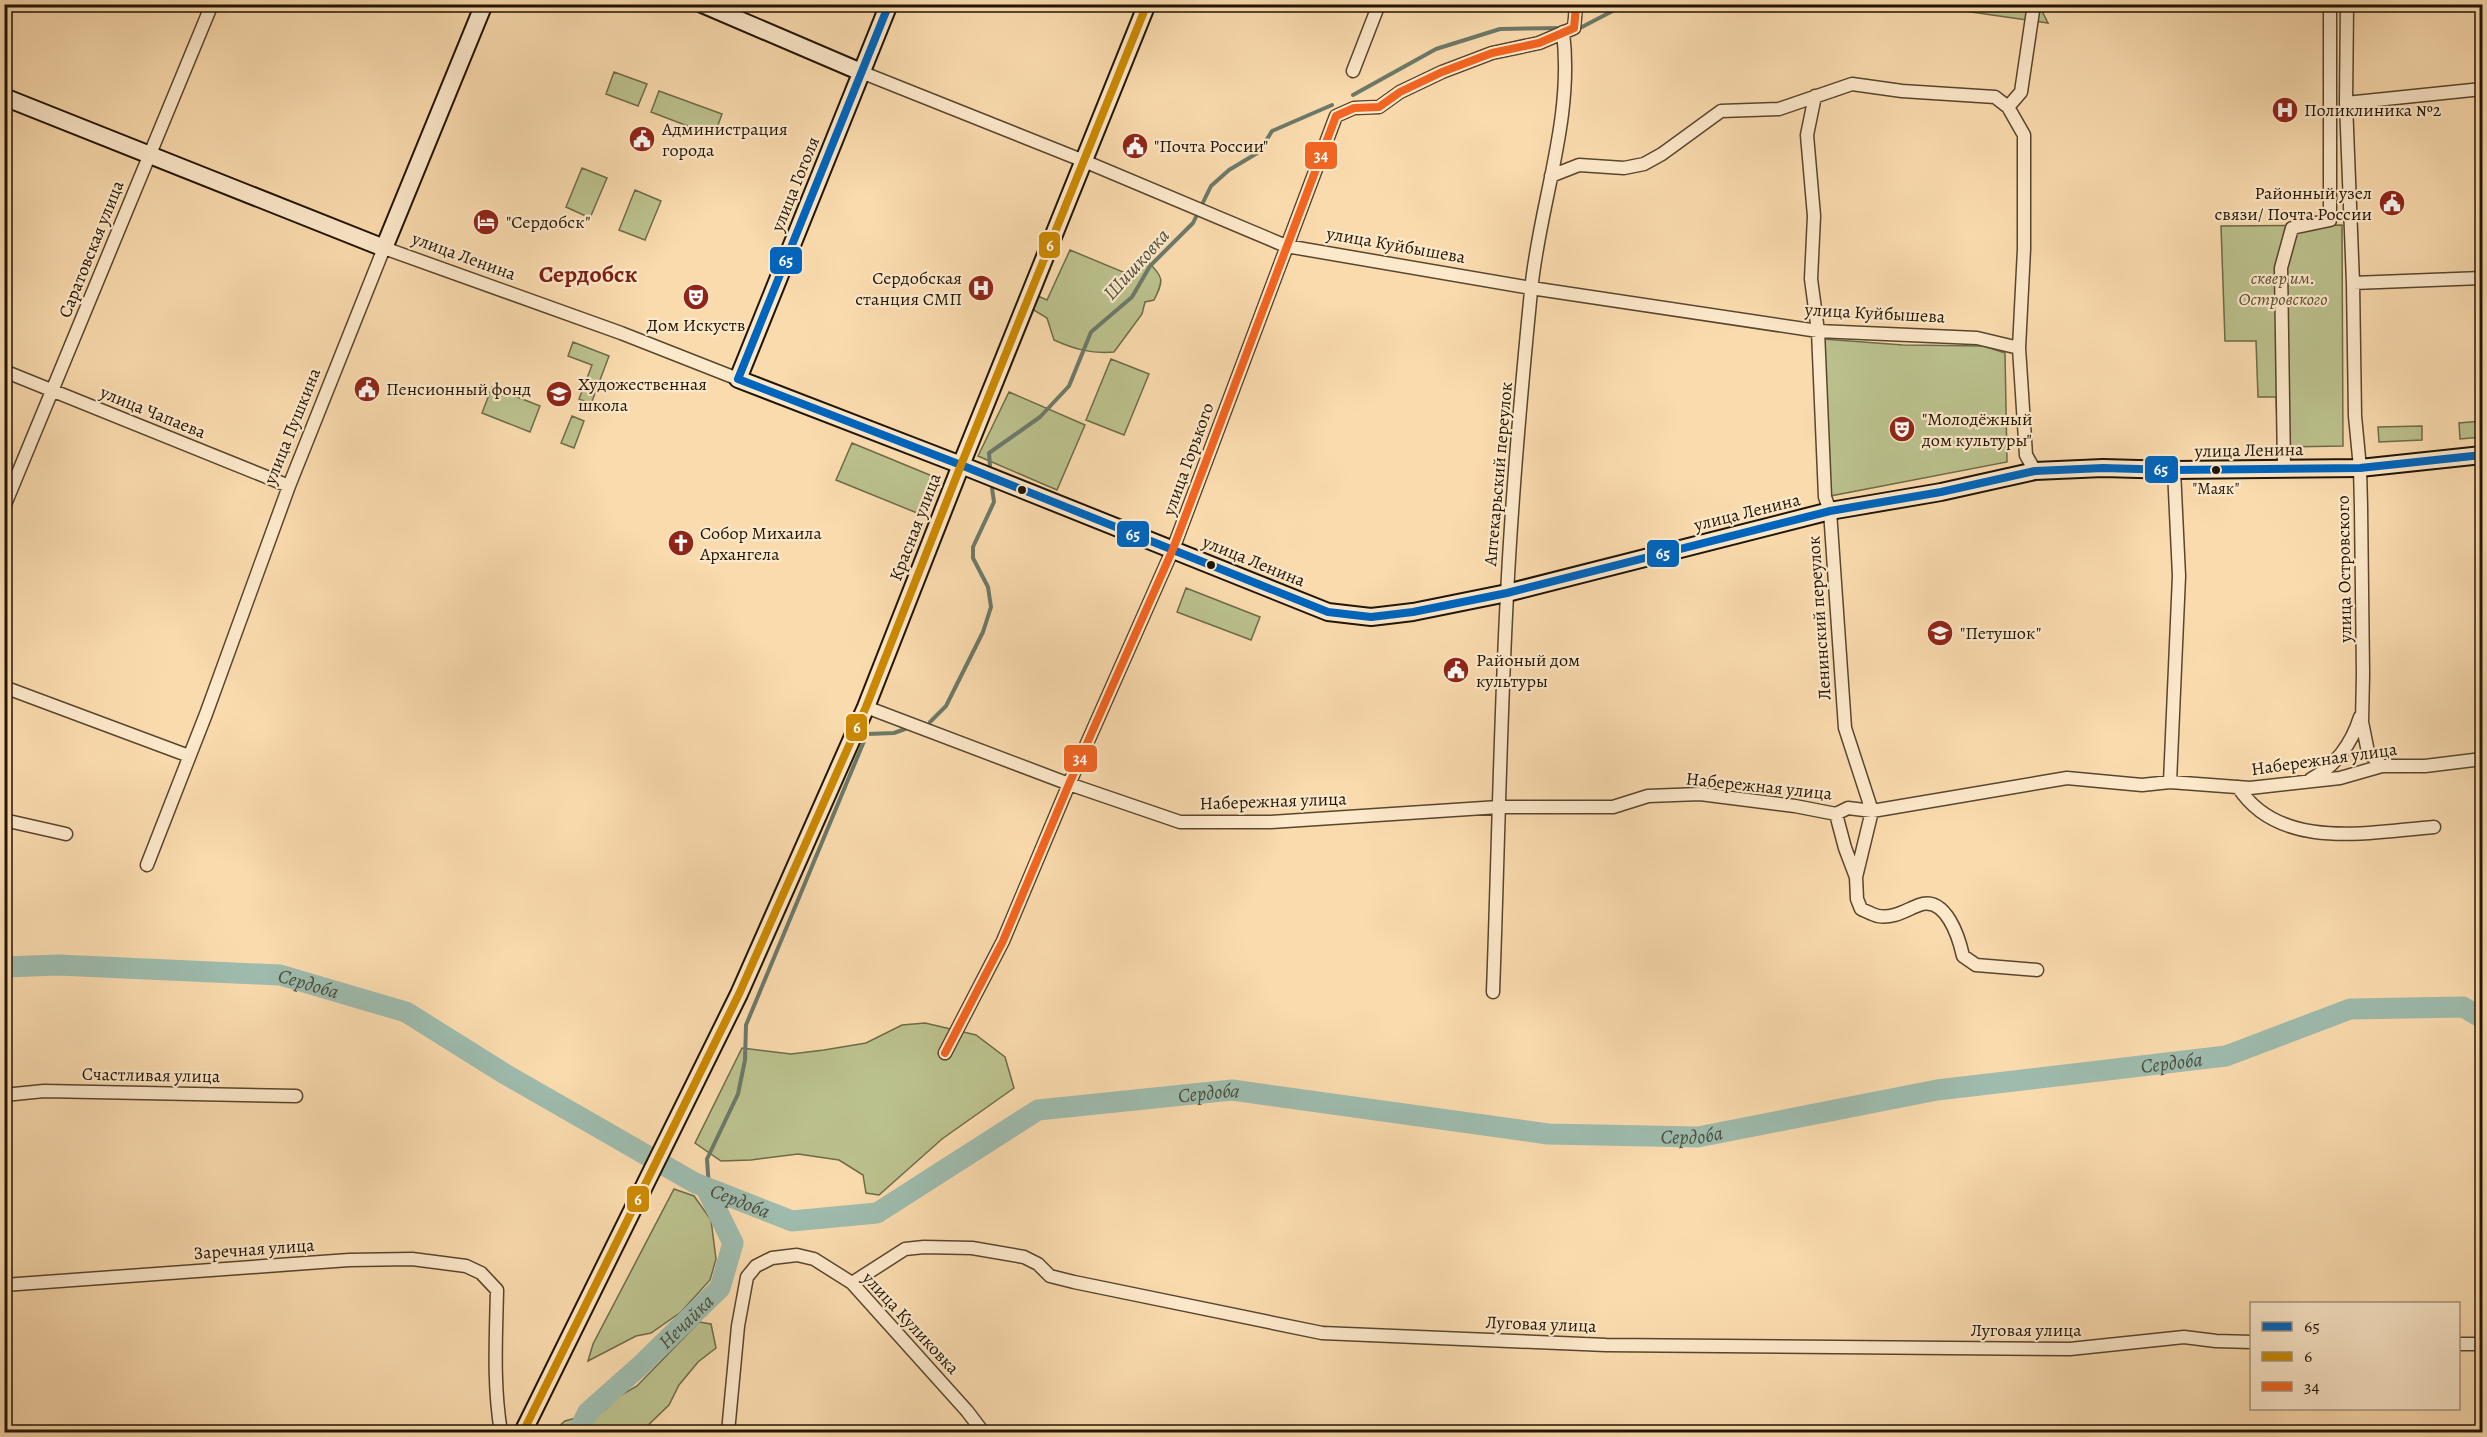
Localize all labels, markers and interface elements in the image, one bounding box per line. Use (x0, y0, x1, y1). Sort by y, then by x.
hospital icon: Поликлиника №2 (2270, 95, 2300, 125)
place label: Поликлиника №2 (2304, 98, 2442, 122)
place label: Администрация города (661, 117, 788, 162)
public building icon: Администрация города (627, 124, 657, 154)
public building icon: "Почта России" (1120, 131, 1150, 161)
street label: улица Гоголя (765, 133, 825, 236)
place label: "Почта России" (1154, 134, 1268, 158)
line badge: 34 (1304, 141, 1338, 170)
text: 34 (1314, 145, 1329, 167)
street label: Саратовская улица (52, 176, 130, 321)
place label: Районный узел связи/ Почта России (2215, 181, 2372, 226)
public building icon: Районный узел связи/ Почта России (2377, 188, 2407, 218)
hotel icon: "Сердобск" (471, 207, 501, 237)
place label: "Сердобск" (506, 210, 591, 234)
street label: улица Куйбышева (1324, 221, 1468, 269)
water label: Шишковка (1097, 223, 1176, 306)
street label: улица Ленина (408, 226, 520, 286)
line badge: 6 (1038, 231, 1061, 259)
text: 6 (1046, 235, 1054, 257)
line badge: 65 (769, 246, 803, 275)
text: 65 (779, 250, 793, 272)
district label: Сердобск (539, 258, 637, 290)
place label: Сердобская станция СМП (855, 266, 962, 311)
park label: сквер им. Островского (2238, 266, 2328, 311)
hospital icon: Сердобская станция СМП (966, 273, 996, 303)
theatre icon: Дом Искуств (681, 282, 711, 312)
street label: улица Куйбышева (1803, 297, 1946, 329)
place label: Дом Искуств (647, 313, 745, 337)
street label: улица Пушкина (257, 364, 326, 489)
place label: Художественная школа (578, 372, 707, 417)
public building icon: Пенсионный фонд (352, 374, 382, 404)
place label: Пенсионный фонд (386, 377, 531, 401)
school or university icon: Художественная школа (544, 379, 574, 409)
street label: улица Чапаева (96, 380, 210, 444)
street label: Аптекарьский переулок (1478, 381, 1518, 568)
street label: улица Горького (1156, 399, 1220, 520)
place label: "Молодёжный дом культуры" (1921, 407, 2033, 452)
theatre icon: "Молодёжный дом культуры" (1887, 414, 1917, 444)
street label: улица Ленина (2193, 437, 2304, 463)
line badge: 65 (2144, 455, 2179, 484)
text: 65 (2154, 459, 2168, 481)
marker: "Маяк" (2210, 464, 2222, 476)
street label: Красная улица (883, 469, 947, 584)
place label: "Маяк" (2193, 478, 2240, 500)
unlabelled marker (1016, 484, 1028, 496)
street label: улица Ленина (1690, 487, 1803, 537)
street label: улица Островского (2331, 495, 2357, 644)
line badge: 65 (1116, 520, 1150, 548)
place label: Собор Михаила Архангела (699, 521, 822, 566)
text: 65 (1126, 524, 1140, 546)
church icon: Собор Михаила Архангела (666, 528, 696, 558)
street label: улица Ленина (1198, 529, 1310, 593)
street label: Ленинский переулок (1801, 535, 1837, 701)
line badge: 65 (1646, 539, 1680, 568)
text: 65 (1656, 543, 1670, 565)
unlabelled marker (1205, 559, 1217, 571)
school or university icon: "Петушок" (1925, 618, 1955, 648)
place label: "Петушок" (1960, 621, 2041, 645)
place label: Районый дом культуры (1476, 648, 1580, 693)
public building icon: Районый дом культуры (1441, 655, 1471, 685)
line badge: 6 (845, 713, 868, 742)
text: 6 (853, 717, 861, 739)
street label: Набережная улица (2250, 737, 2399, 781)
line badge: 34 (1063, 744, 1098, 773)
text: 34 (1073, 748, 1088, 770)
street label: Набережная улица (1685, 766, 1834, 806)
street label: Набережная улица (1199, 786, 1348, 816)
water label: Сердоба (275, 962, 342, 1006)
water label: Сердоба (2139, 1046, 2204, 1080)
street label: Счастливая улица (82, 1062, 221, 1088)
water label: Сердоба (1177, 1077, 1242, 1109)
water label: Сердоба (1660, 1119, 1725, 1151)
water label: Сердоба (706, 1177, 774, 1225)
line badge: 6 (626, 1185, 650, 1213)
text: 6 (634, 1189, 642, 1211)
street label: Заречная улица (193, 1233, 316, 1265)
street label: улица Куликовка (857, 1266, 965, 1380)
water label: Нечайка (652, 1288, 720, 1355)
legend (2250, 1302, 2460, 1410)
street label: Луговая улица (1485, 1310, 1598, 1338)
text: 65 (2304, 1314, 2320, 1338)
street label: Луговая улица (1970, 1318, 2082, 1342)
text: 6 (2304, 1344, 2312, 1368)
text: 34 (2304, 1374, 2320, 1398)

